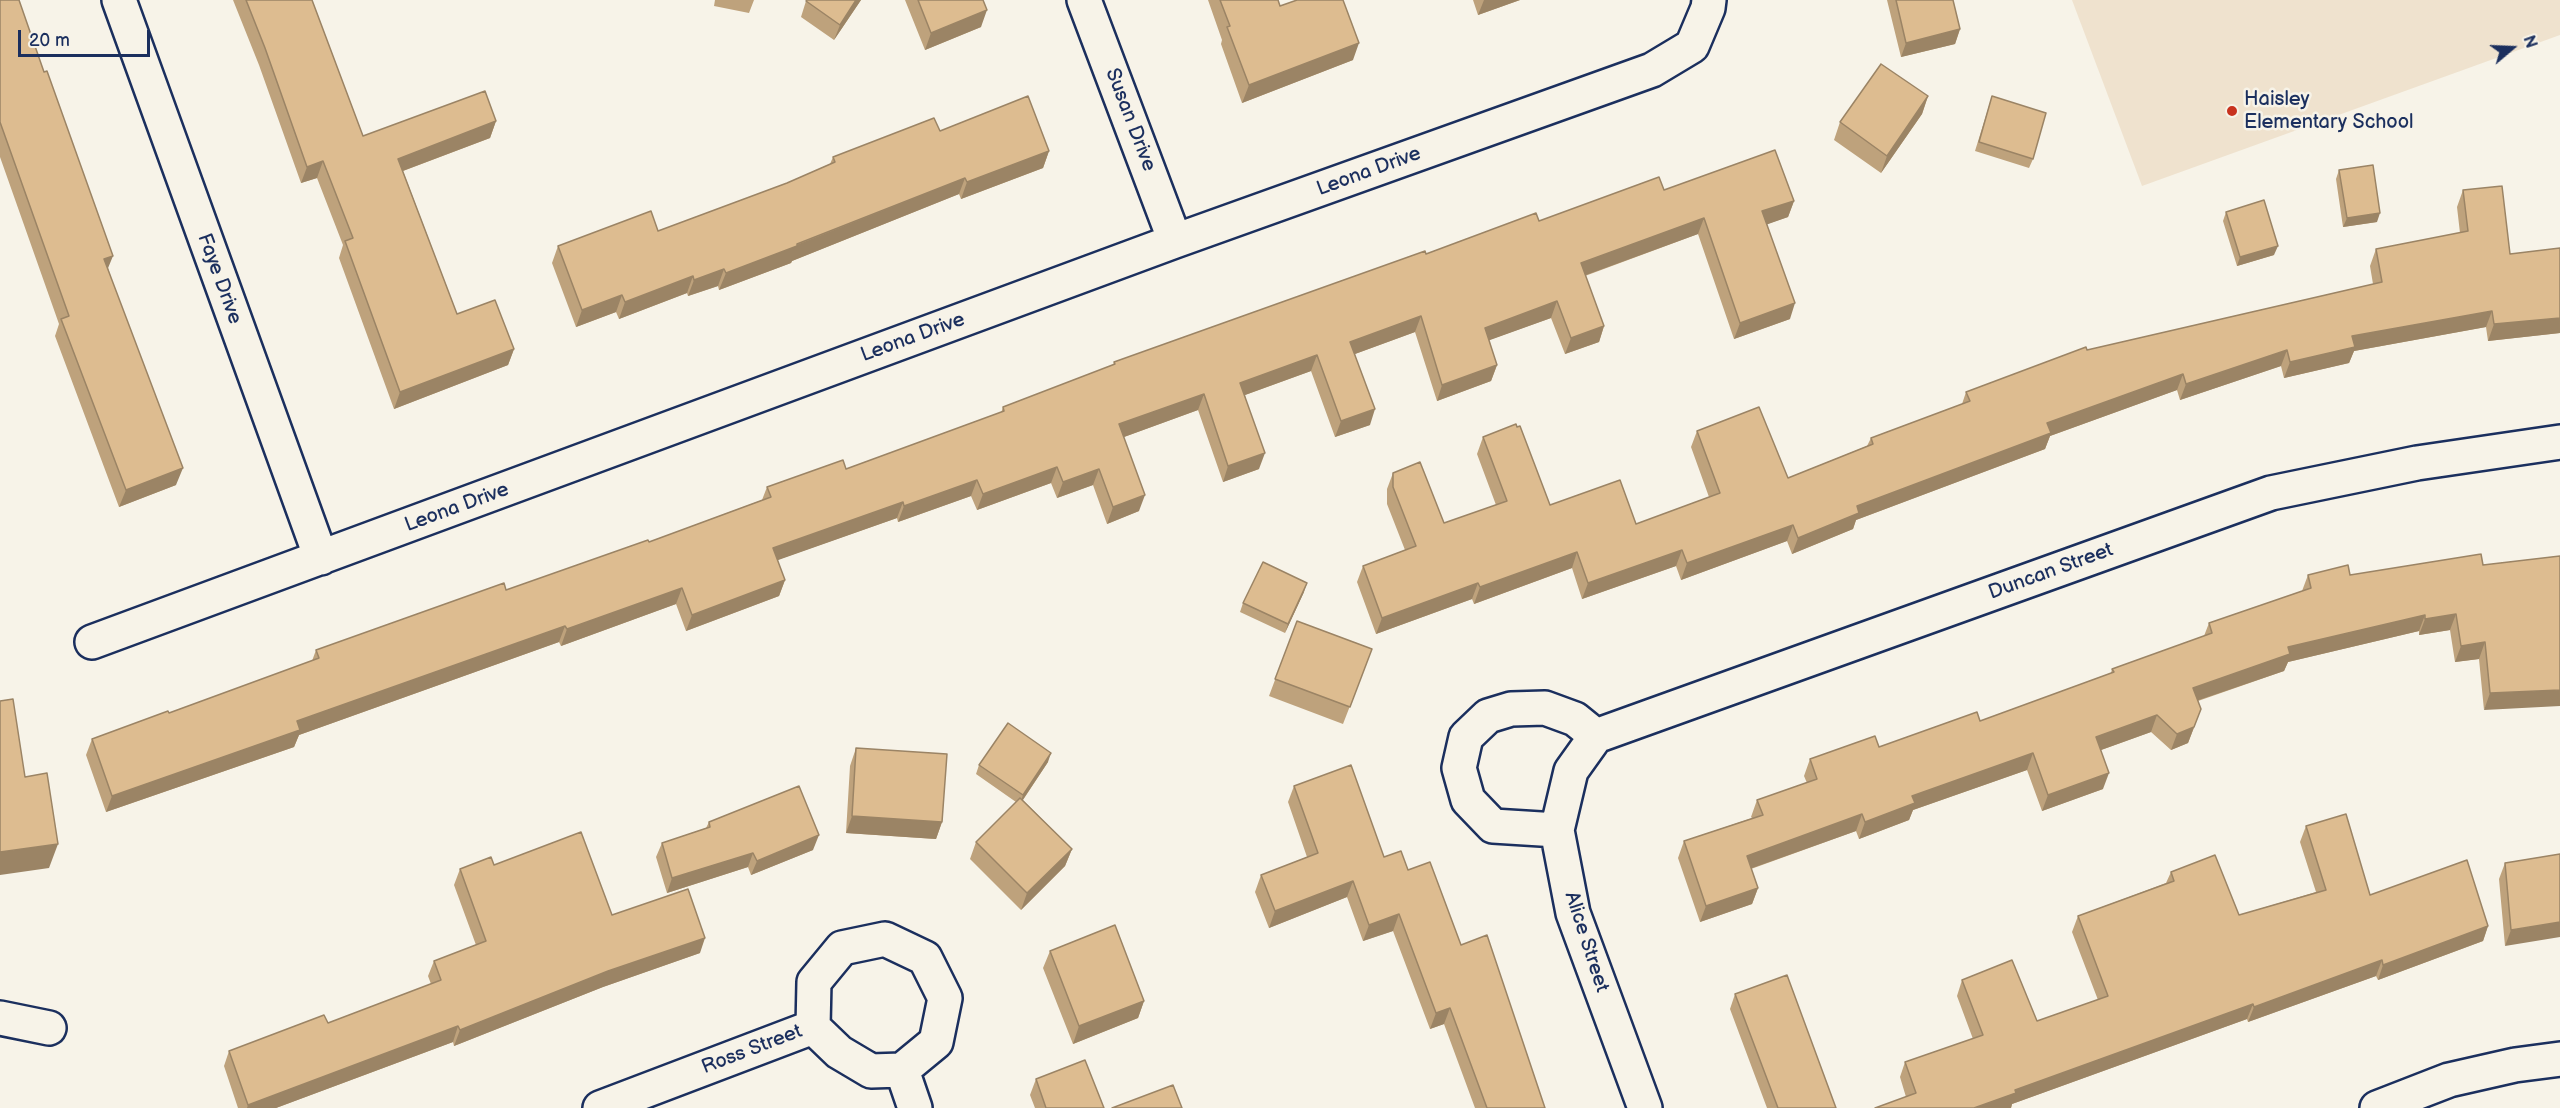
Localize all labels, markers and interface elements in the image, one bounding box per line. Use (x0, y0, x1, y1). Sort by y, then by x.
scale bar (21, 18, 153, 56)
north arrow (2482, 18, 2542, 78)
text: 20 m (29, 30, 70, 51)
text: N (2519, 33, 2540, 51)
street label: Susan Drive (1099, 65, 1161, 175)
place label: Haisley Elementary School (2244, 88, 2414, 135)
marker: Haisley Elementary School (2225, 104, 2239, 118)
street label: Leona Drive (1314, 142, 1424, 202)
street label: Faye Drive (192, 230, 246, 328)
street label: Leona Drive (858, 308, 968, 368)
street label: Leona Drive (402, 478, 512, 538)
street label: Duncan Street (1986, 538, 2116, 606)
street label: Alice Street (1558, 889, 1614, 995)
street label: Ross Street (698, 1020, 806, 1080)

